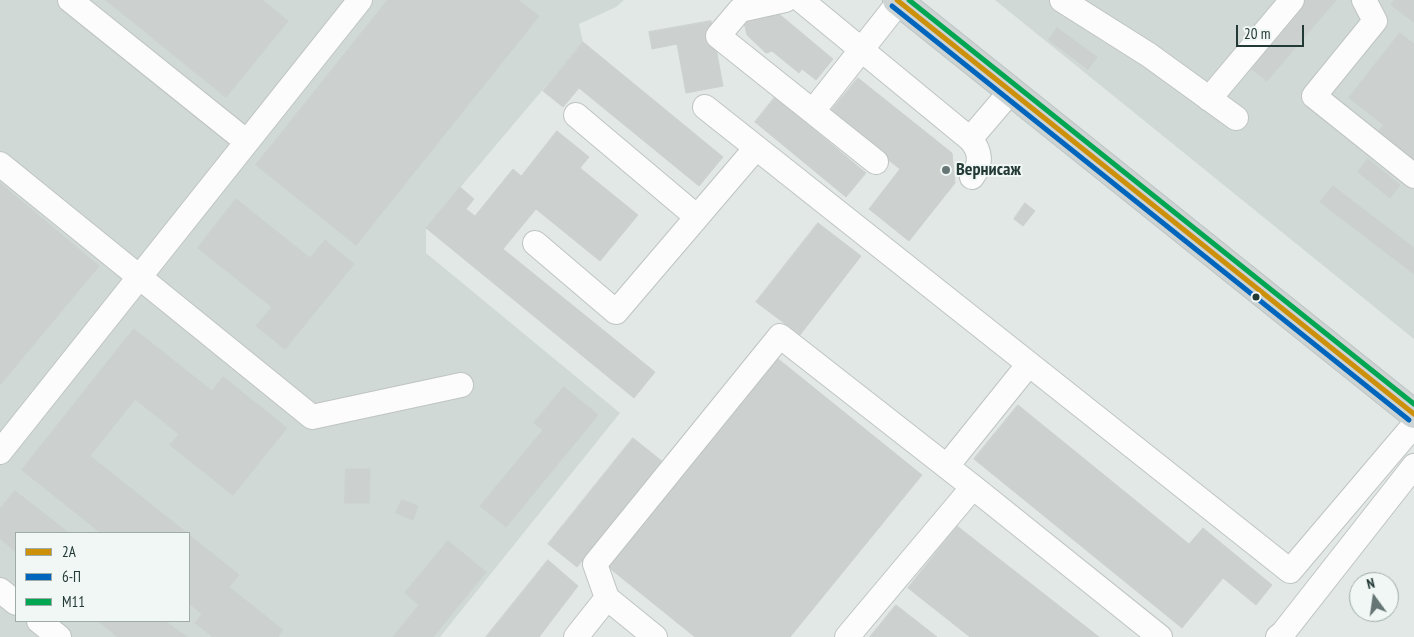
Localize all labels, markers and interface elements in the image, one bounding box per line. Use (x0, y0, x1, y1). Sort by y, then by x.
scale bar (1239, 15, 1306, 47)
text: 20 m (1244, 24, 1270, 43)
place label: Вернисаж (956, 159, 1021, 181)
marker: Вернисаж (940, 164, 952, 176)
unlabelled marker (1251, 292, 1261, 302)
legend (15, 532, 190, 622)
text: 2А (62, 542, 76, 561)
text: 6-П (62, 567, 81, 586)
north arrow (1349, 572, 1399, 622)
text: N (1365, 574, 1376, 593)
text: М11 (62, 592, 85, 611)

